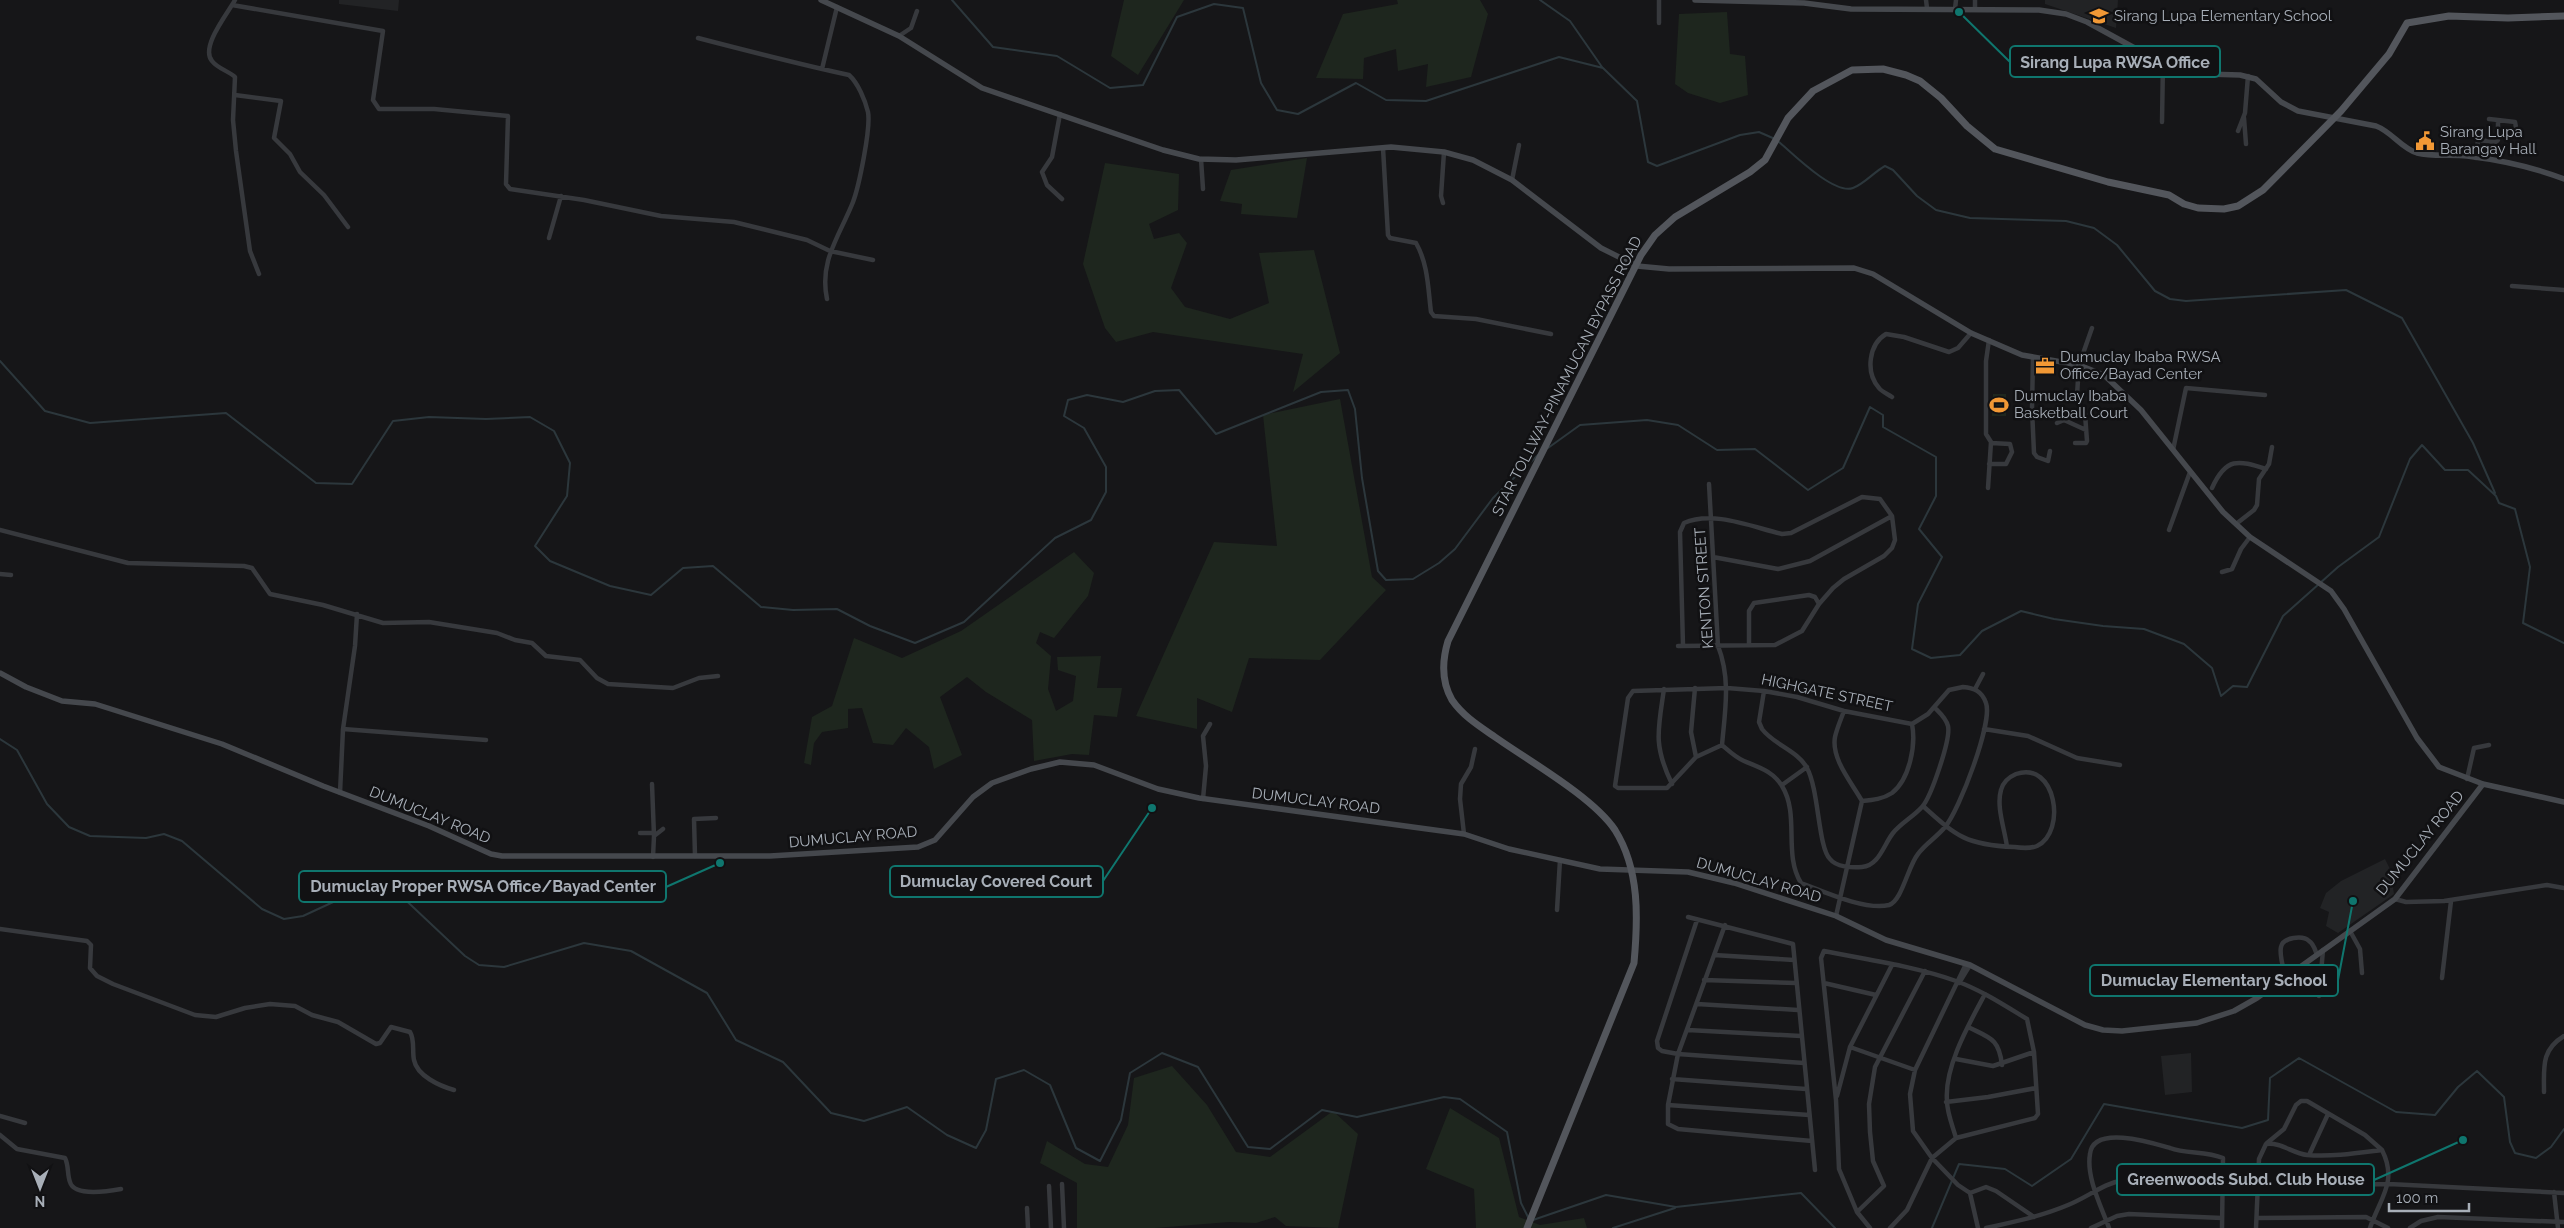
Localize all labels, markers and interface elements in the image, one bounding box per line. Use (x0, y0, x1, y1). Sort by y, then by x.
school or university icon: Sirang Lupa Elementary School (2088, 5, 2110, 27)
place label: Sirang Lupa Elementary School (2114, 7, 2333, 25)
callout: Sirang Lupa RWSA Office (2010, 46, 2220, 77)
text: Sirang Lupa RWSA Office (2020, 53, 2210, 72)
place label: Sirang Lupa Barangay Hall (2440, 123, 2537, 158)
public building icon: Sirang Lupa Barangay Hall (2414, 130, 2436, 152)
street label: STAR TOLLWAY-PINAMUCAN BYPASS ROAD (1488, 233, 1646, 519)
place label: Dumuclay Ibaba RWSA Office/Bayad Center (2060, 348, 2221, 383)
office icon: Dumuclay Ibaba RWSA Office/Bayad Center (2034, 355, 2056, 377)
place label: Dumuclay Ibaba Basketball Court (2014, 387, 2128, 422)
sports icon: Dumuclay Ibaba Basketball Court (1988, 394, 2010, 416)
street label: KENTON STREET (1691, 527, 1717, 649)
street label: HIGHGATE STREET (1760, 670, 1894, 716)
street label: DUMUCLAY ROAD (367, 782, 493, 848)
street label: DUMUCLAY ROAD (1251, 784, 1381, 818)
street label: DUMUCLAY ROAD (2372, 787, 2468, 899)
street label: DUMUCLAY ROAD (788, 822, 918, 852)
street label: DUMUCLAY ROAD (1694, 854, 1824, 907)
callout: Dumuclay Covered Court (890, 866, 1103, 897)
callout: Dumuclay Proper RWSA Office/Bayad Center (299, 871, 666, 902)
text: Dumuclay Covered Court (900, 872, 1092, 891)
text: Dumuclay Proper RWSA Office/Bayad Center (310, 877, 656, 896)
callout: Dumuclay Elementary School (2090, 965, 2338, 996)
text: Dumuclay Elementary School (2101, 971, 2328, 990)
north arrow (15, 1163, 65, 1213)
callout: Greenwoods Subd. Club House (2117, 1164, 2374, 1195)
text: Greenwoods Subd. Club House (2127, 1170, 2365, 1189)
scale bar (2389, 1180, 2469, 1212)
text: 100 m (2396, 1189, 2438, 1207)
text: N (35, 1193, 45, 1209)

